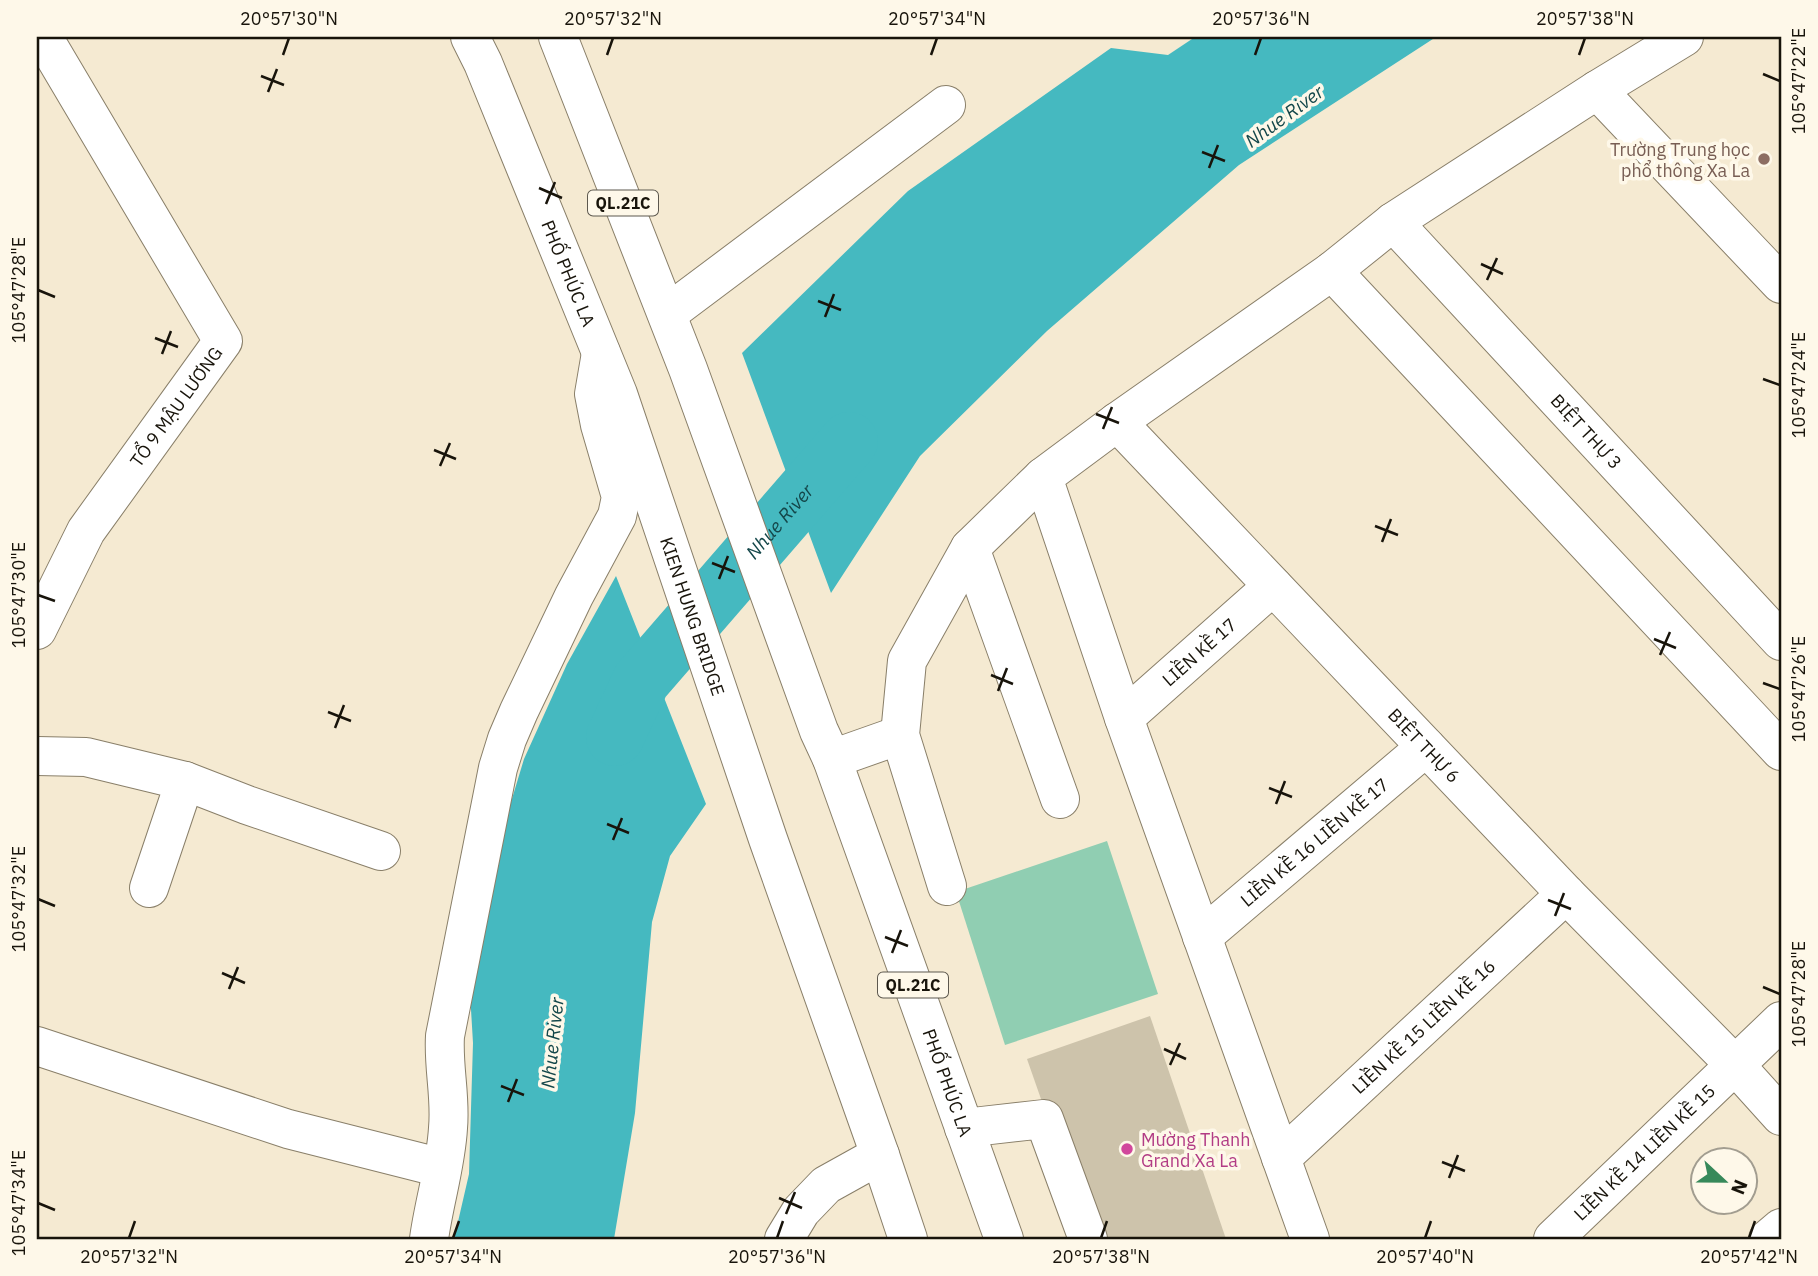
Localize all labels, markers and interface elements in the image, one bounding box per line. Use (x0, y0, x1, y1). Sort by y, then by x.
text: 20°57'30"N (240, 7, 338, 30)
text: 20°57'32"N (564, 7, 662, 30)
text: 20°57'34"N (888, 7, 986, 30)
text: 20°57'36"N (1212, 7, 1310, 30)
text: 20°57'38"N (1536, 7, 1634, 30)
text: 105°47'22"E (1787, 28, 1810, 134)
water label: Nhue River (1240, 79, 1329, 153)
place label: Trường Trung học phổ thông Xa La (1610, 138, 1750, 182)
marker: Trường Trung học phổ thông Xa La (1756, 151, 1772, 167)
road number: QL.21C (588, 190, 658, 216)
street label: PHỐ PHÚC LA (537, 217, 601, 330)
text: 105°47'28"E (7, 237, 30, 343)
text: 105°47'24"E (1787, 332, 1810, 438)
street label: TỔ 9 MẬU LƯƠNG (125, 342, 227, 471)
street label: BIỆT THỰ 3 (1546, 389, 1627, 474)
water label: Nhue River (740, 478, 819, 564)
street label: KIEN HUNG BRIDGE (655, 534, 730, 699)
text: 105°47'30"E (7, 542, 30, 648)
street label: LIỀN KỀ 17 (1157, 613, 1241, 691)
text: 105°47'26"E (1787, 636, 1810, 742)
street label: BIỆT THỰ 6 (1384, 703, 1465, 787)
street label: LIỀN KỀ 16 LIỀN KỀ 17 (1235, 773, 1393, 911)
text: 105°47'32"E (7, 846, 30, 952)
text: 105°47'28"E (1787, 941, 1810, 1047)
street label: LIỀN KỀ 15 LIỀN KỀ 16 (1347, 954, 1500, 1098)
road number: QL.21C (878, 973, 948, 998)
water label: Nhue River (535, 995, 569, 1090)
street label: PHỐ PHÚC LA (918, 1025, 978, 1140)
street label: LIỀN KỀ 14 LIỀN KỀ 15 (1568, 1079, 1720, 1225)
place label: Mường Thanh Grand Xa La (1141, 1128, 1250, 1172)
marker: Mường Thanh Grand Xa La (1119, 1141, 1135, 1157)
north arrow (1688, 1146, 1758, 1216)
text: 105°47'34"E (7, 1150, 30, 1256)
text: N (1726, 1176, 1753, 1198)
text: 20°57'32"N (80, 1245, 178, 1268)
text: 20°57'34"N (404, 1245, 502, 1268)
text: 20°57'36"N (728, 1245, 826, 1268)
text: 20°57'38"N (1052, 1245, 1150, 1268)
text: 20°57'40"N (1376, 1245, 1474, 1268)
text: 20°57'42"N (1700, 1245, 1798, 1268)

